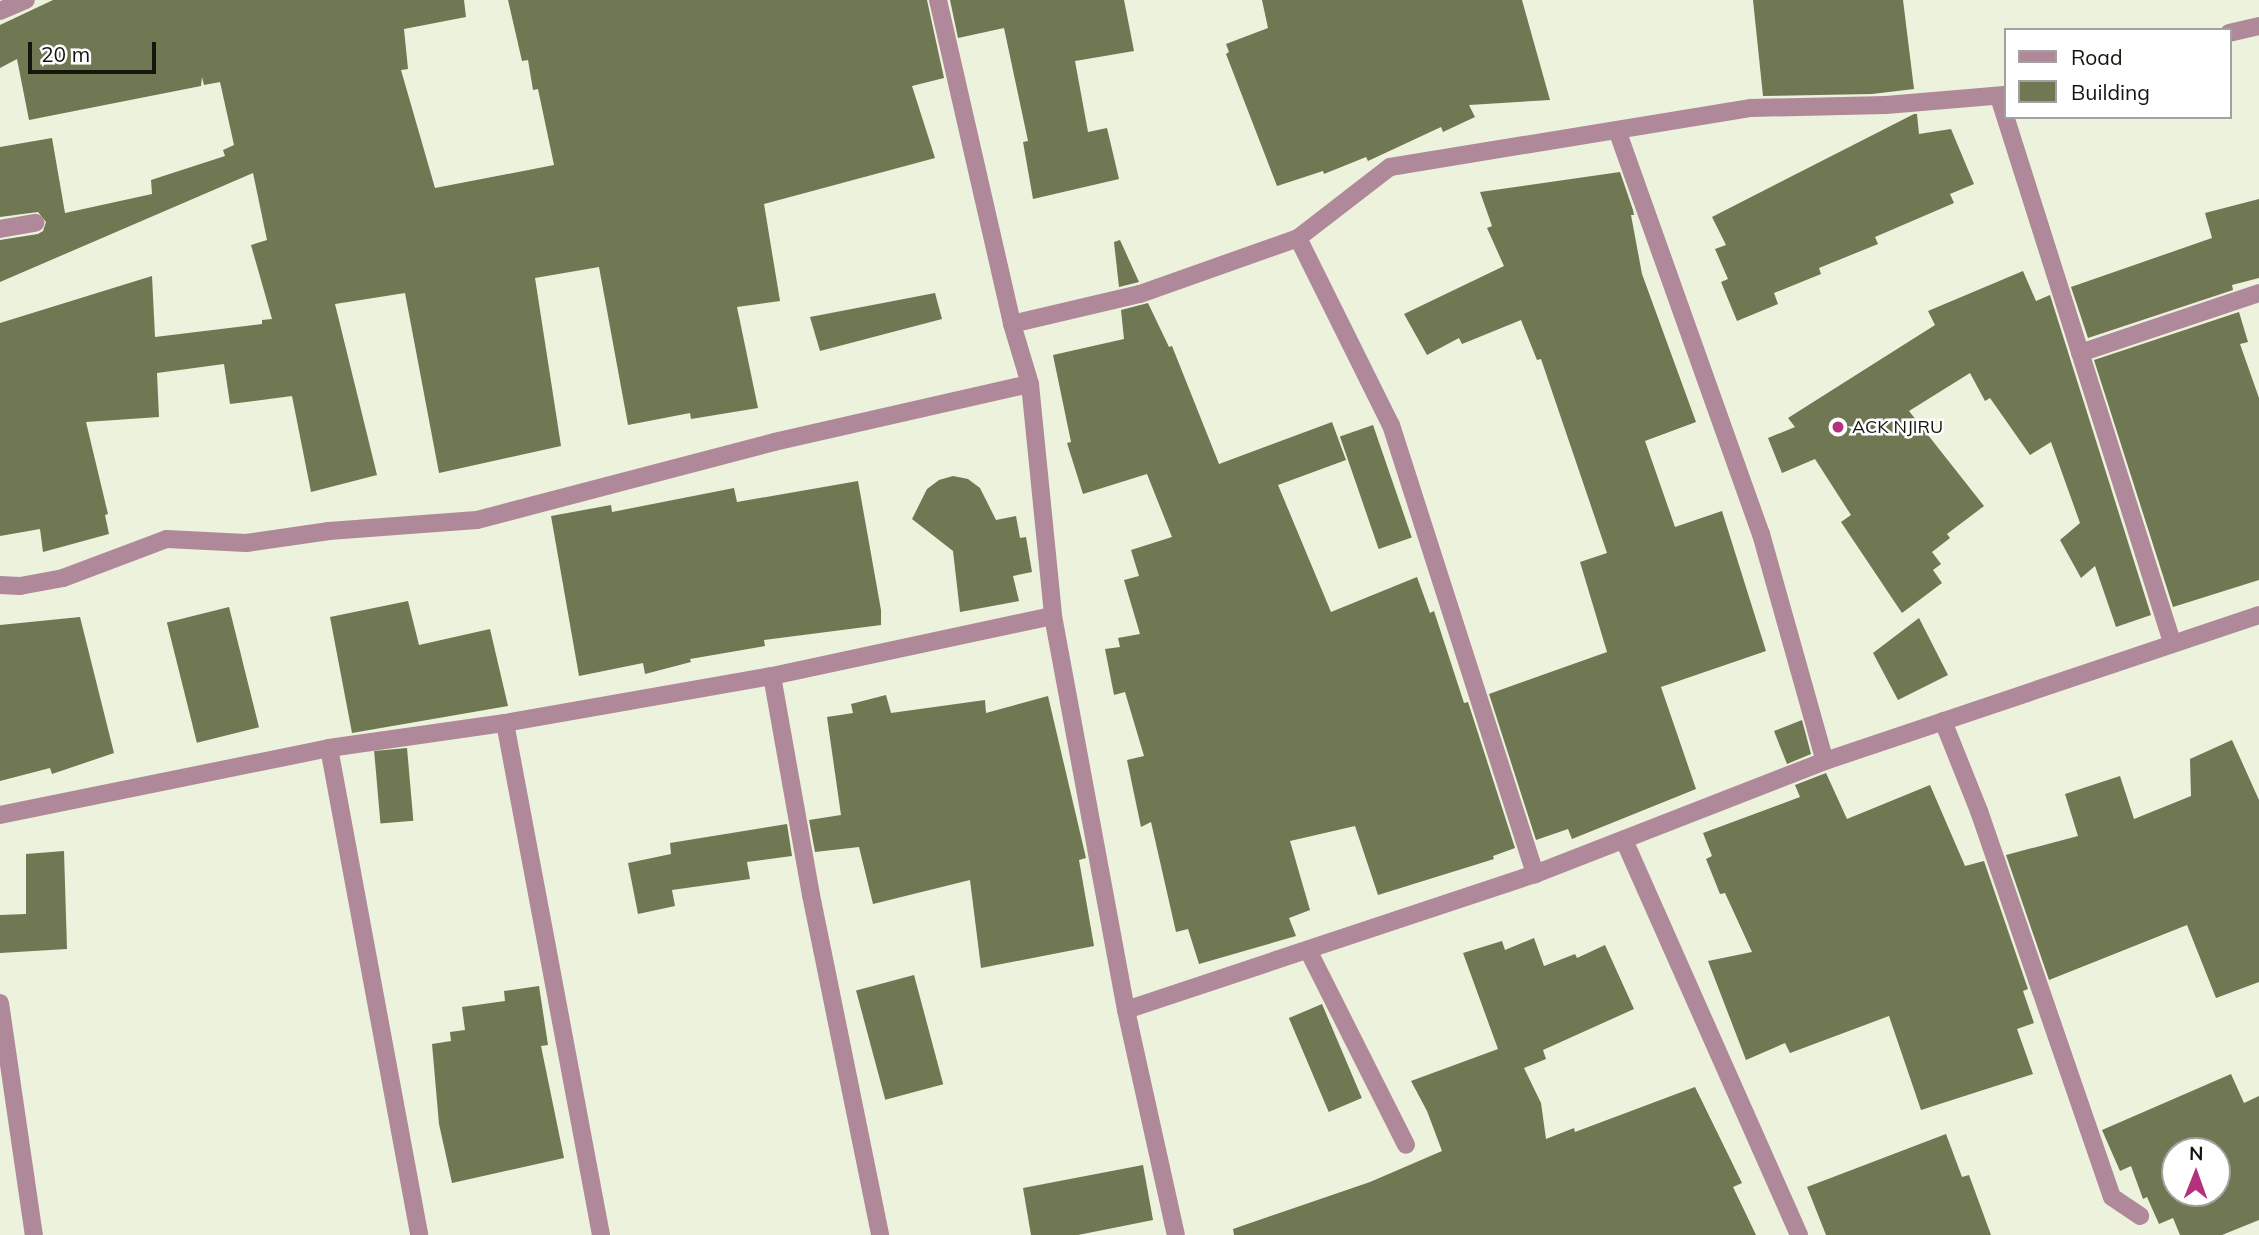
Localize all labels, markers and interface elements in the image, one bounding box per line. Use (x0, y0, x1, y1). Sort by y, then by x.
scale bar (32, 28, 159, 72)
legend (2004, 28, 2231, 119)
text: 20 m (41, 41, 90, 67)
text: Road (2071, 44, 2122, 70)
text: Building (2071, 79, 2150, 105)
place label: ACK NJIRU (1852, 416, 1943, 438)
marker: ACK NJIRU (1830, 419, 1846, 435)
north arrow (2161, 1137, 2231, 1207)
text: N (2189, 1141, 2204, 1165)

